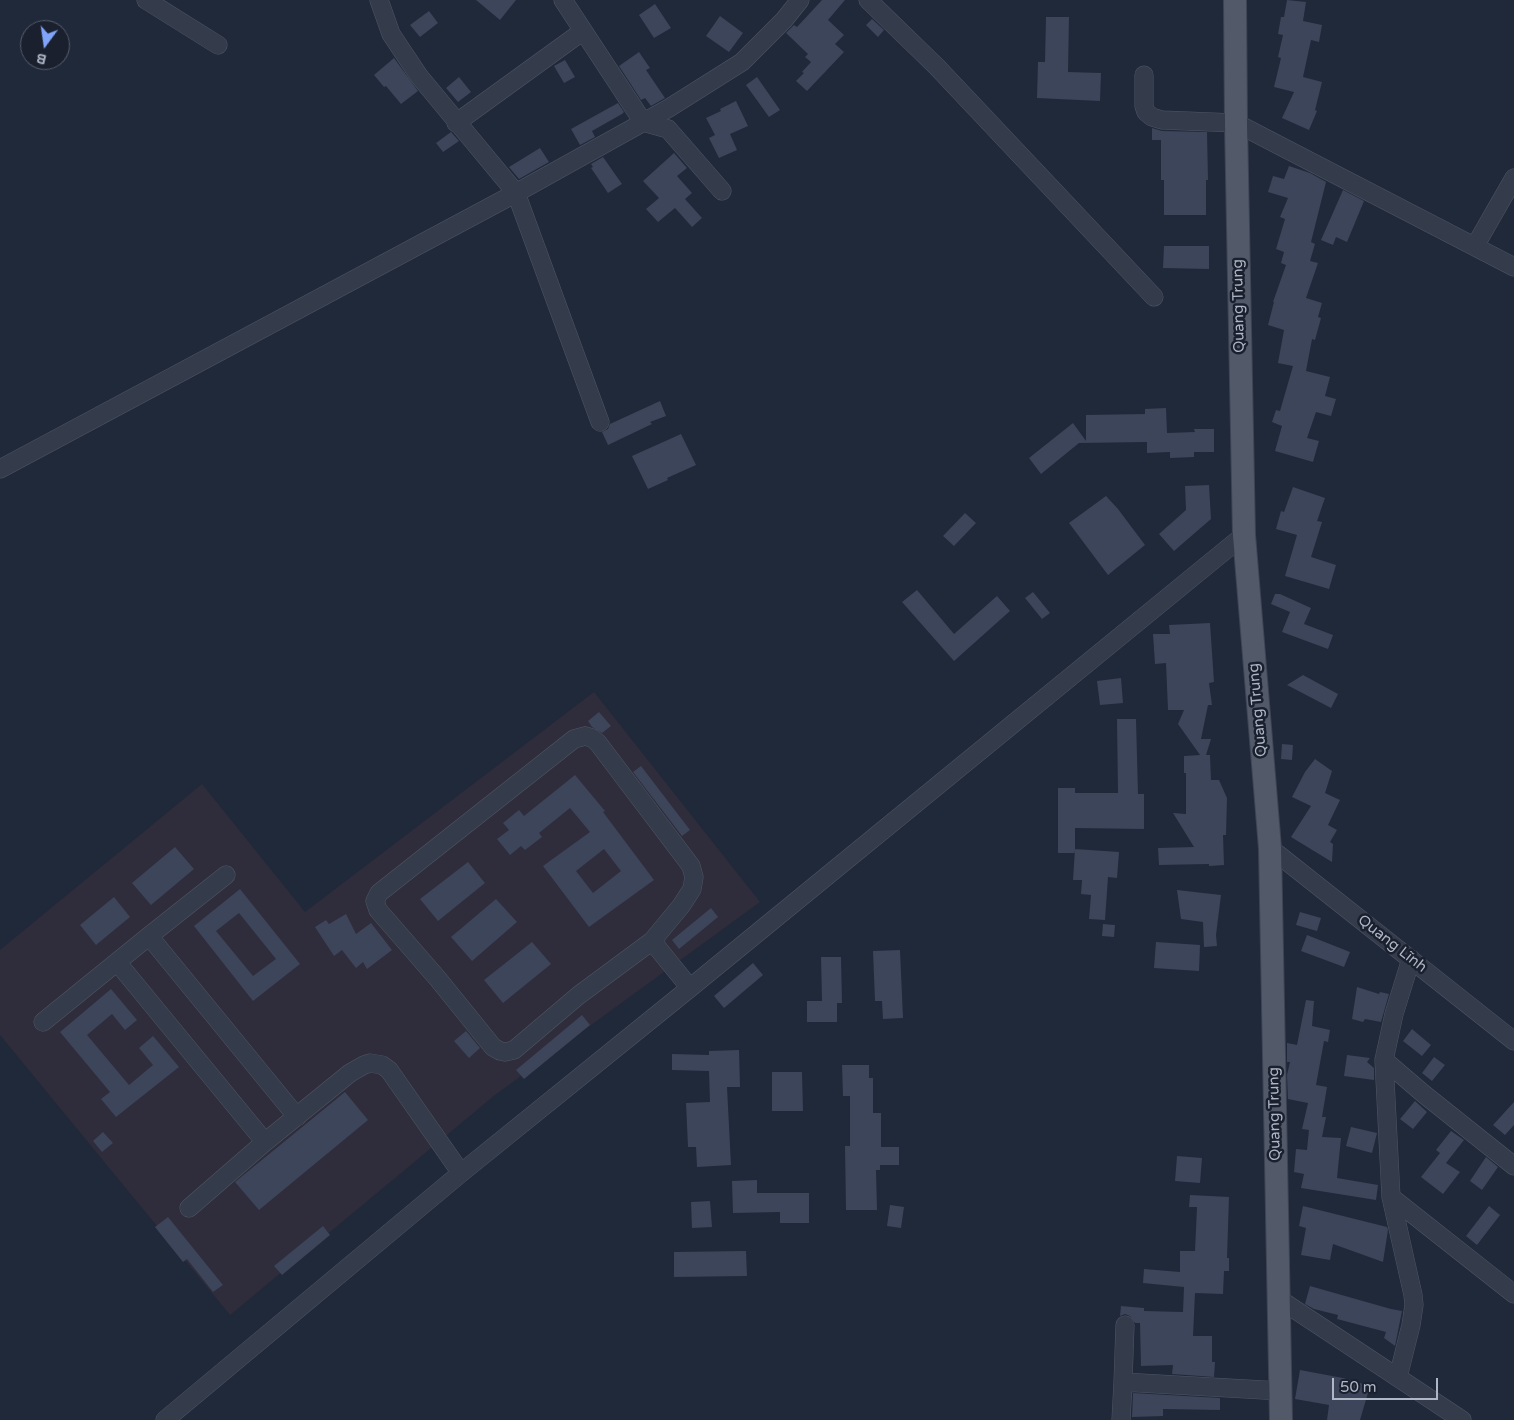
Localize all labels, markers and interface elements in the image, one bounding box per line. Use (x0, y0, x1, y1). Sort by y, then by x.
north arrow (20, 20, 70, 70)
text: B (35, 50, 48, 68)
street label: Quang Trung (1229, 259, 1249, 353)
street label: Quang Trung (1245, 662, 1271, 758)
street label: Quang Lĩnh (1354, 911, 1430, 977)
street label: Quang Trung (1265, 1067, 1285, 1161)
scale bar (1334, 1368, 1440, 1400)
text: 50 m (1340, 1378, 1377, 1396)

